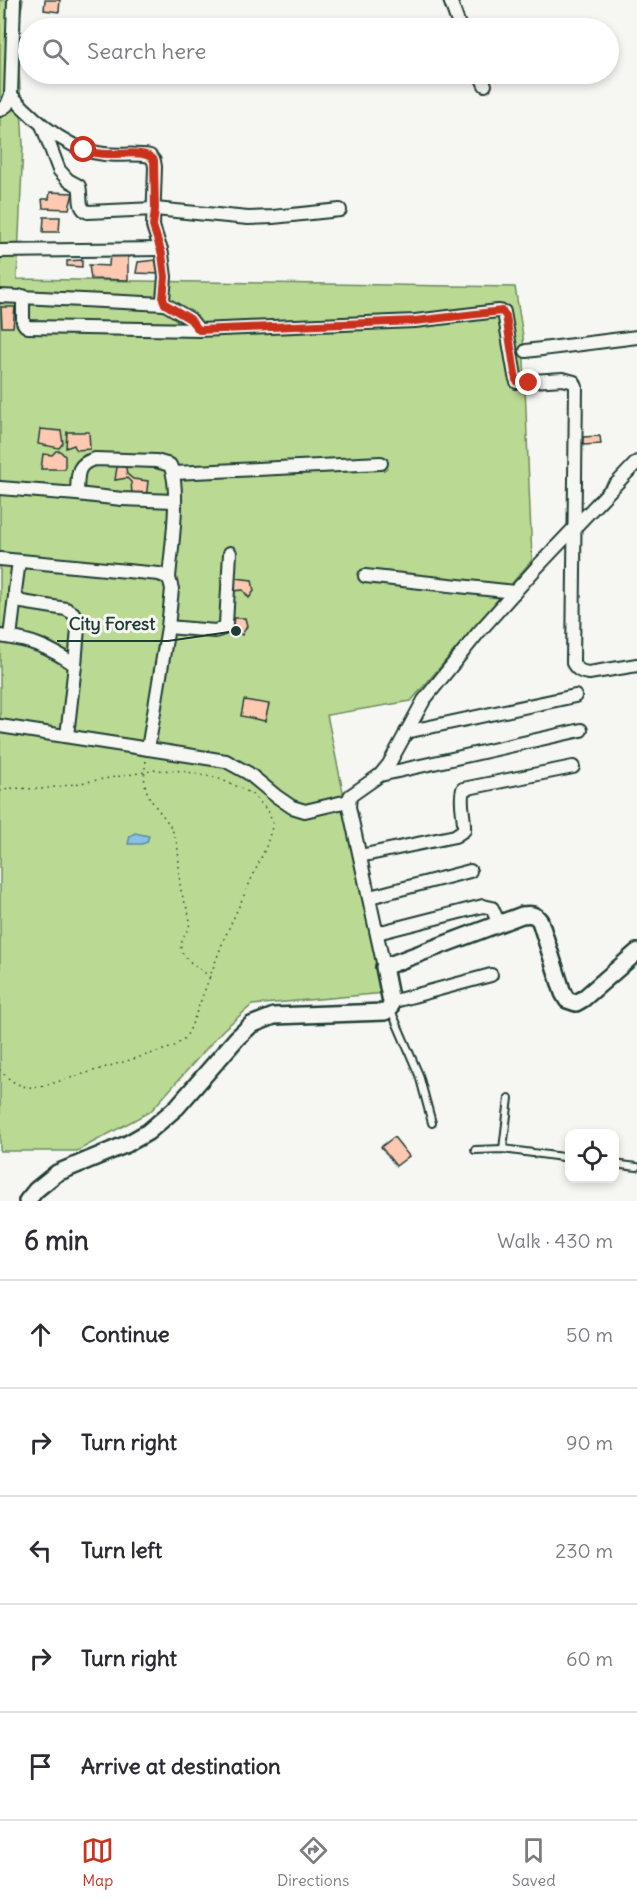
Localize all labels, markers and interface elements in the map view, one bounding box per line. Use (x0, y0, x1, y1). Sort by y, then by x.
search box (18, 18, 619, 84)
icon: search (39, 35, 72, 68)
text: Search here (87, 37, 206, 65)
route start (70, 136, 96, 162)
route end (515, 369, 541, 395)
callout: City Forest (57, 605, 168, 641)
text: City Forest (69, 612, 156, 635)
map controls (565, 1129, 619, 1183)
button: locate (565, 1129, 619, 1183)
text: 6 min (24, 1224, 89, 1257)
text: Walk · 430 m (497, 1228, 613, 1253)
icon: ahead (24, 1318, 57, 1351)
text: Continue (81, 1320, 170, 1348)
text: 50 m (566, 1322, 613, 1347)
icon: right (24, 1426, 57, 1459)
text: Turn right (81, 1428, 177, 1456)
text: 90 m (566, 1430, 613, 1455)
icon: left (24, 1534, 57, 1567)
text: Turn left (81, 1536, 162, 1564)
text: 230 m (555, 1538, 613, 1563)
icon: right (24, 1642, 57, 1675)
text: Turn right (81, 1644, 177, 1672)
text: 60 m (566, 1646, 613, 1671)
icon: arrive (24, 1750, 57, 1783)
text: Arrive at destination (81, 1752, 281, 1780)
tab: Map (81, 1834, 114, 1890)
tab: Directions (277, 1834, 349, 1890)
tab: Saved (512, 1834, 556, 1890)

